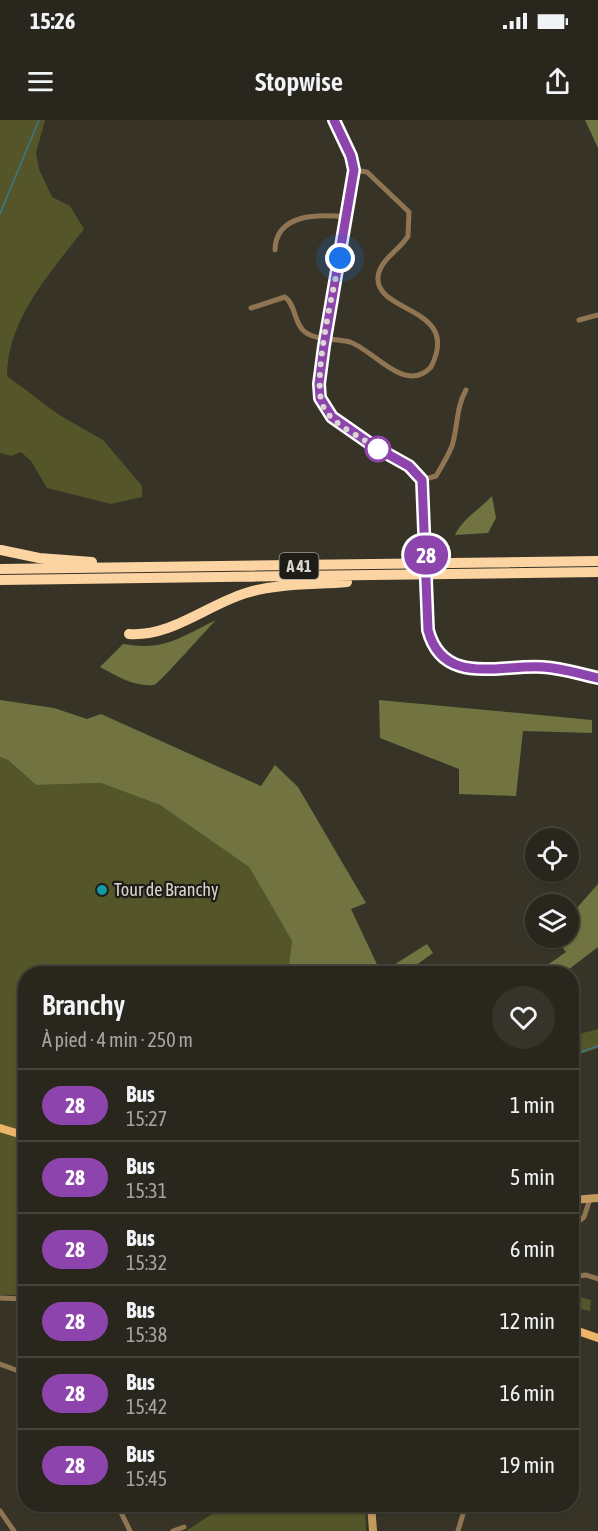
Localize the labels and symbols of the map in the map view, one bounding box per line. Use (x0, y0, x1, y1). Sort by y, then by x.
your location (325, 243, 355, 273)
unlabelled marker (365, 436, 391, 462)
line badge: 28 (399, 536, 453, 574)
road number: A 41 (280, 553, 318, 579)
place label: Tour de Branchy (114, 879, 218, 900)
marker: Tour de Branchy (95, 883, 109, 897)

